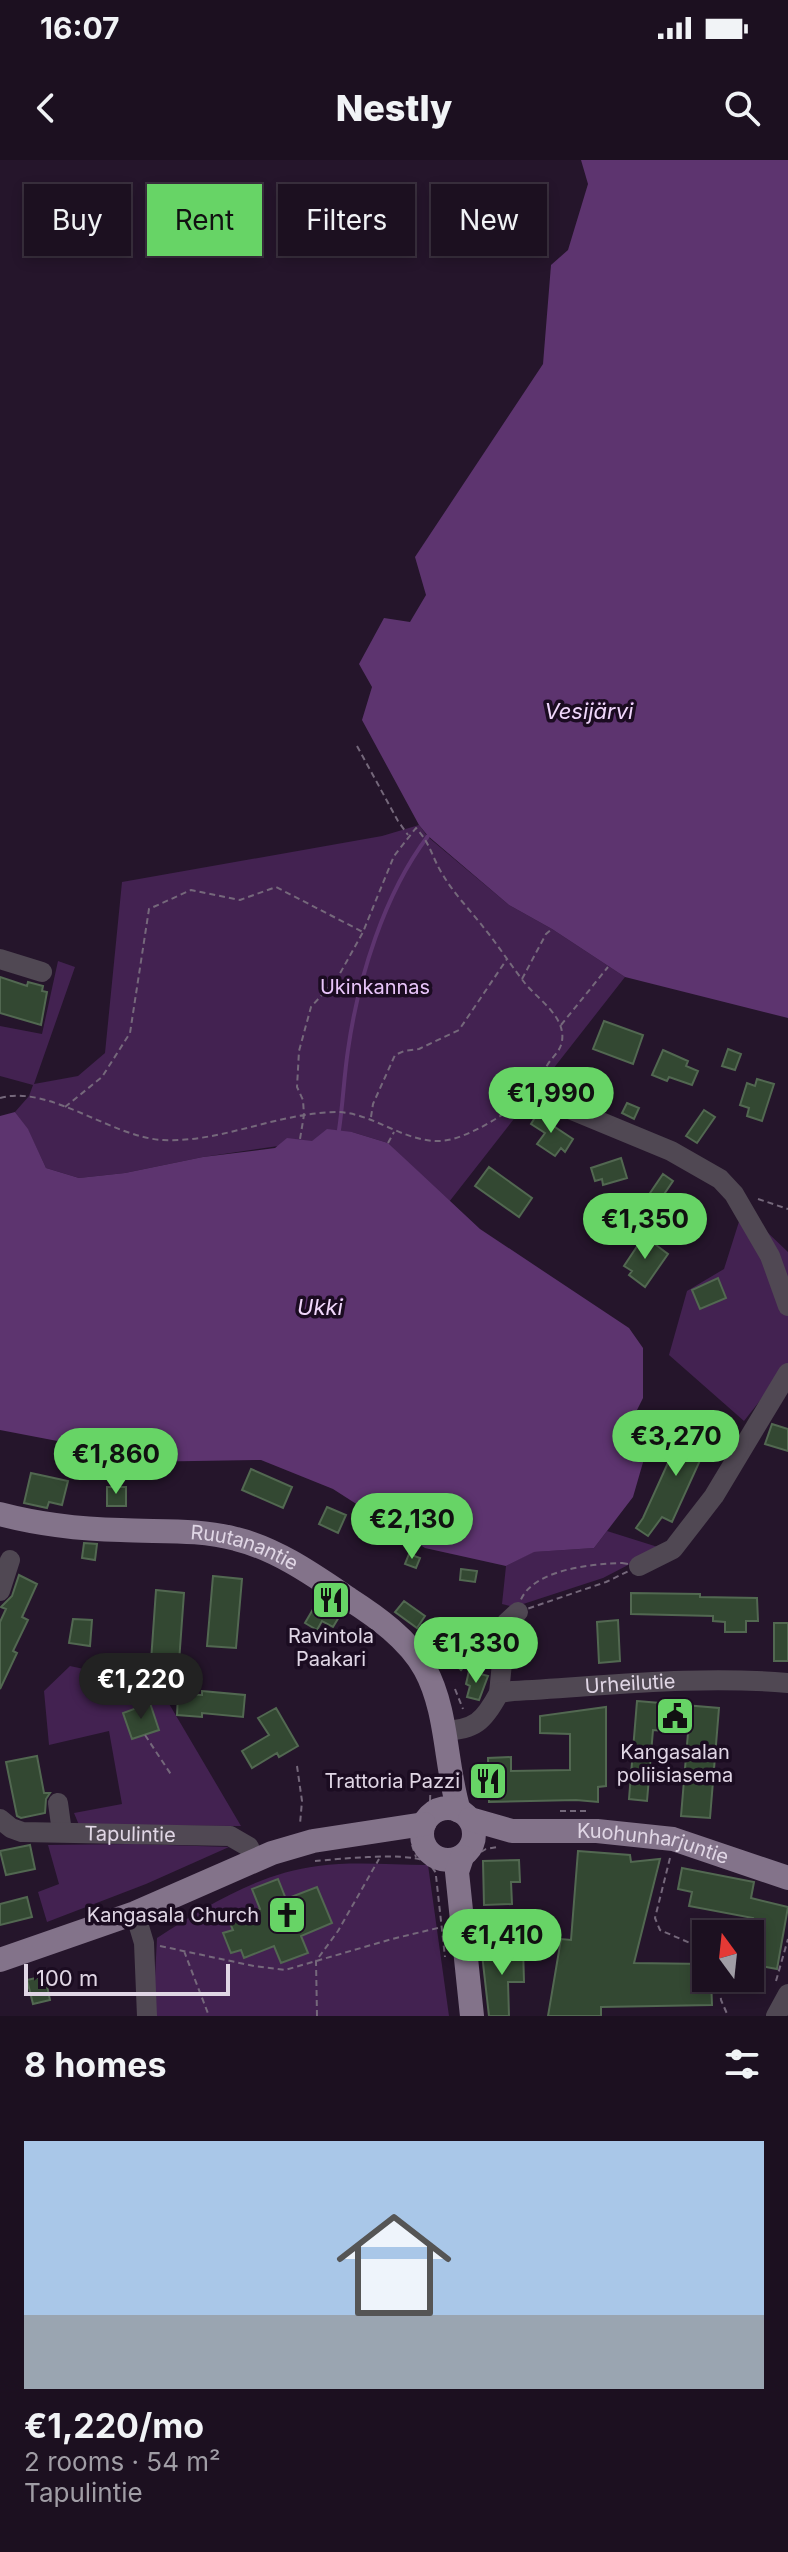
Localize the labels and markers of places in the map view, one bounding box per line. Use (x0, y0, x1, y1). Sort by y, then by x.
pin: €1,990 (486, 1067, 616, 1135)
pin: €1,350 (580, 1193, 710, 1261)
pin: €3,270 (611, 1410, 741, 1478)
pin: €1,860 (51, 1428, 181, 1496)
pin: €2,130 (347, 1493, 477, 1561)
restaurant icon: Ravintola Paakari (310, 1579, 352, 1621)
pin: €1,330 (411, 1617, 541, 1685)
place label: Ravintola Paakari (288, 1624, 374, 1671)
pin: €1,220 (76, 1653, 206, 1721)
public building icon: Kangasalan poliisiasema (654, 1695, 696, 1737)
place label: Kangasalan poliisiasema (617, 1740, 733, 1787)
restaurant icon: Trattoria Pazzi (467, 1760, 509, 1802)
place label: Trattoria Pazzi (325, 1769, 460, 1793)
church icon: Kangasala Church (266, 1894, 308, 1936)
place label: Kangasala Church (87, 1903, 259, 1927)
pin: €1,410 (437, 1909, 567, 1977)

